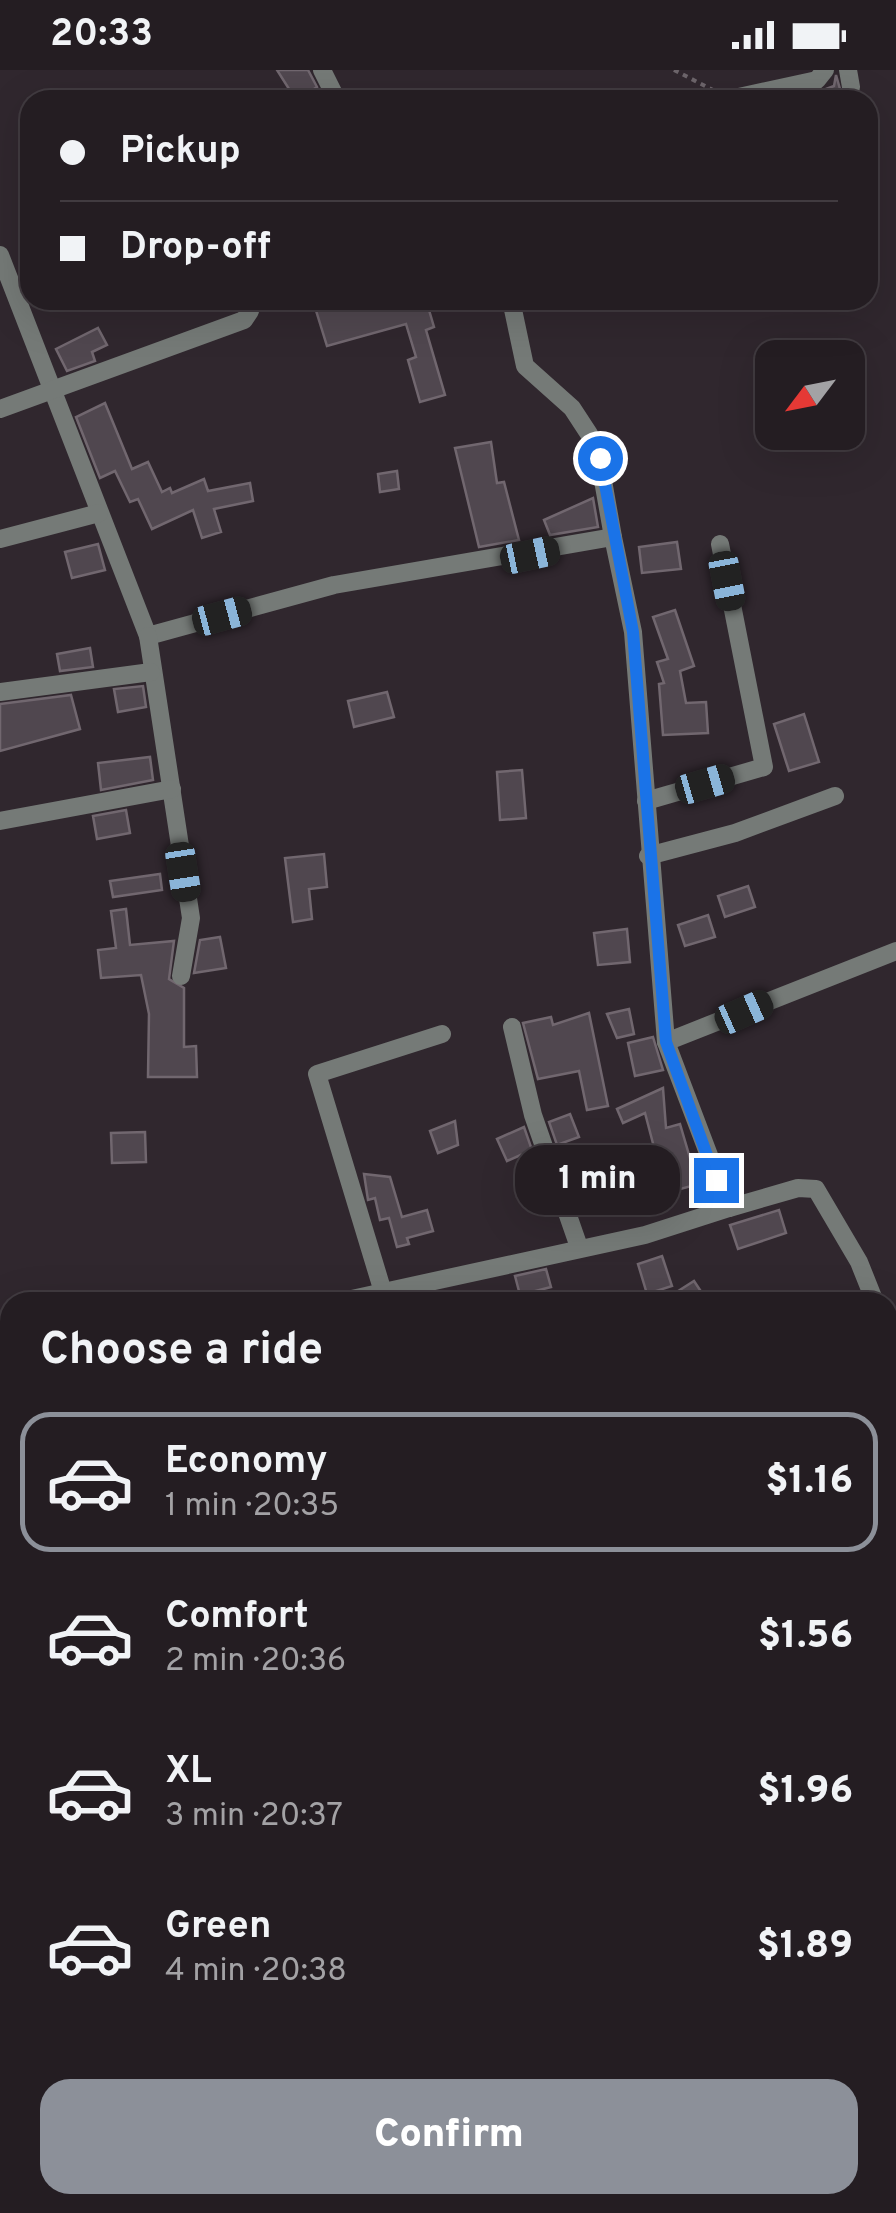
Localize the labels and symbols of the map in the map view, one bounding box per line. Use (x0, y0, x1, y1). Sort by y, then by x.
north arrow (755, 340, 865, 450)
route start (578, 436, 623, 481)
car (498, 534, 562, 576)
car (707, 549, 747, 613)
car (189, 594, 255, 638)
car (672, 761, 738, 807)
car (163, 840, 203, 904)
car (710, 986, 778, 1038)
callout: 1 min (516, 1145, 681, 1215)
route end (694, 1158, 739, 1203)

